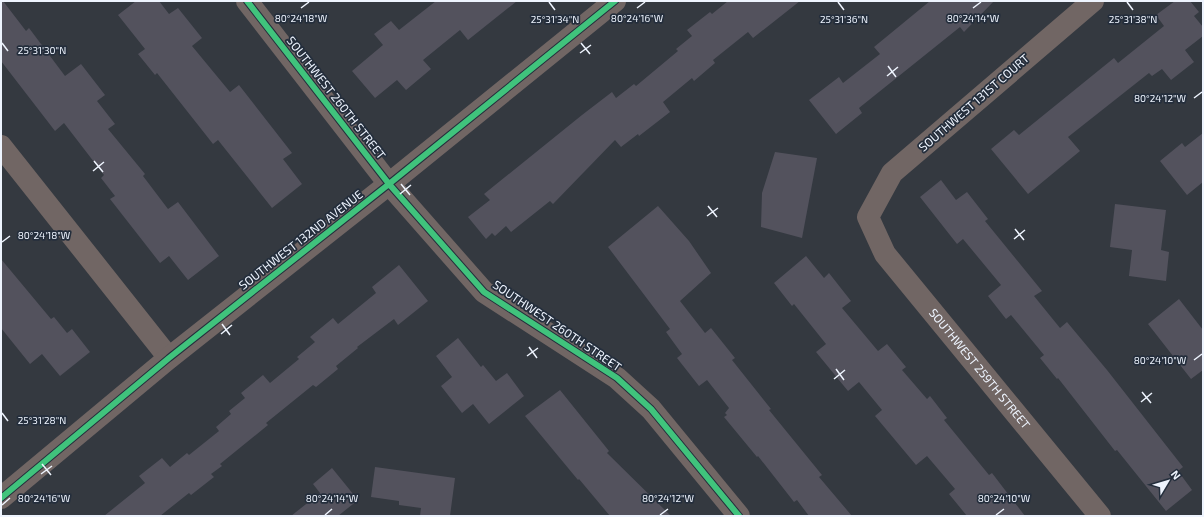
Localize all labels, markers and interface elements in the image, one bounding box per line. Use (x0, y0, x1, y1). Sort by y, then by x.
text: 80°24'18"W (275, 12, 328, 24)
text: 80°24'16"W (611, 12, 664, 24)
text: 80°24'14"W (947, 12, 1000, 24)
text: 25°31'34"N (531, 13, 579, 25)
text: 25°31'36"N (820, 13, 868, 25)
text: 25°31'38"N (1109, 13, 1157, 25)
street label: SOUTHWEST 260TH STREET (284, 33, 389, 162)
text: 25°31'30"N (18, 44, 66, 56)
street label: SOUTHWEST 131ST COURT (915, 51, 1031, 154)
text: 80°24'12"W (1134, 92, 1187, 104)
street label: SOUTHWEST 132ND AVENUE (236, 186, 365, 292)
text: 80°24'18"W (18, 229, 71, 241)
street label: SOUTHWEST 260TH STREET (491, 277, 624, 373)
street label: SOUTHWEST 259TH STREET (927, 305, 1033, 431)
text: 80°24'10"W (1134, 354, 1187, 366)
text: 25°31'28"N (18, 414, 66, 426)
north arrow (1148, 461, 1188, 501)
text: N (1169, 467, 1184, 482)
text: 80°24'16"W (18, 492, 71, 504)
text: 80°24'14"W (306, 492, 359, 504)
text: 80°24'12"W (642, 492, 695, 504)
text: 80°24'10"W (978, 492, 1031, 504)

